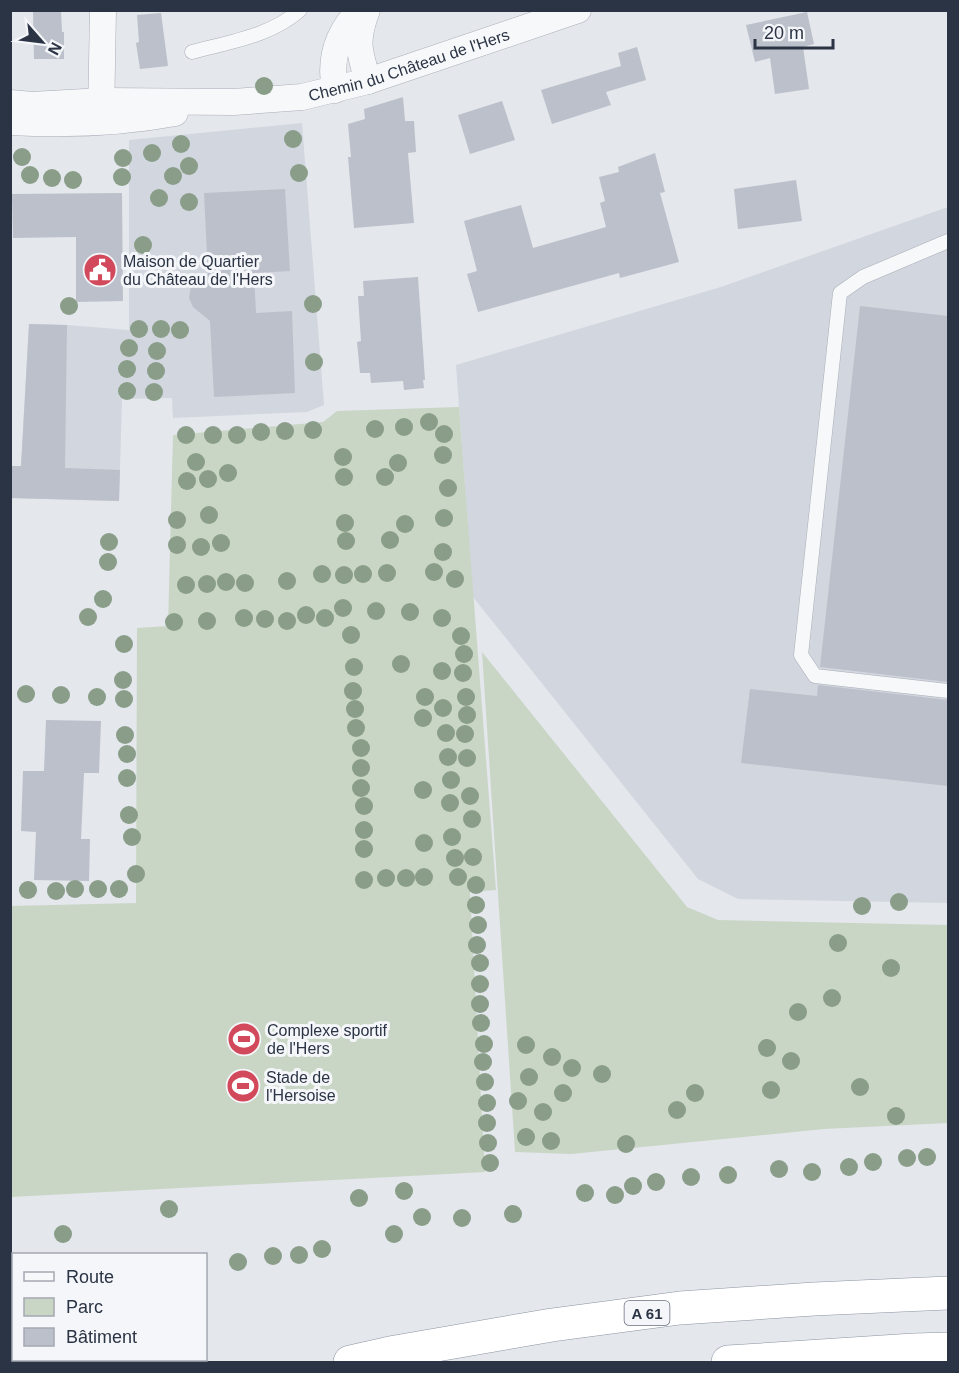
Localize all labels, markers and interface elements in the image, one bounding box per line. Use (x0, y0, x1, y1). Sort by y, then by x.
north arrow (12, 12, 72, 72)
scale bar (755, 12, 833, 50)
text: 20 m (764, 23, 804, 43)
street label: Chemin du Château de l'Hers (307, 25, 511, 104)
text: N (45, 40, 65, 58)
public building icon: Maison de Quartier du Château de l'Hers (82, 252, 118, 288)
place label: Maison de Quartier du Château de l'Hers (123, 253, 273, 288)
sports icon: Complexe sportif de l'Hers (226, 1021, 262, 1057)
place label: Complexe sportif de l'Hers (267, 1022, 388, 1057)
sports icon: Stade de l'Hersoise (225, 1068, 261, 1104)
place label: Stade de l'Hersoise (266, 1069, 336, 1104)
legend (12, 1253, 207, 1361)
text: Route (66, 1267, 114, 1287)
text: Parc (66, 1297, 103, 1317)
road number: A 61 (624, 1301, 670, 1325)
text: Bâtiment (66, 1327, 137, 1347)

